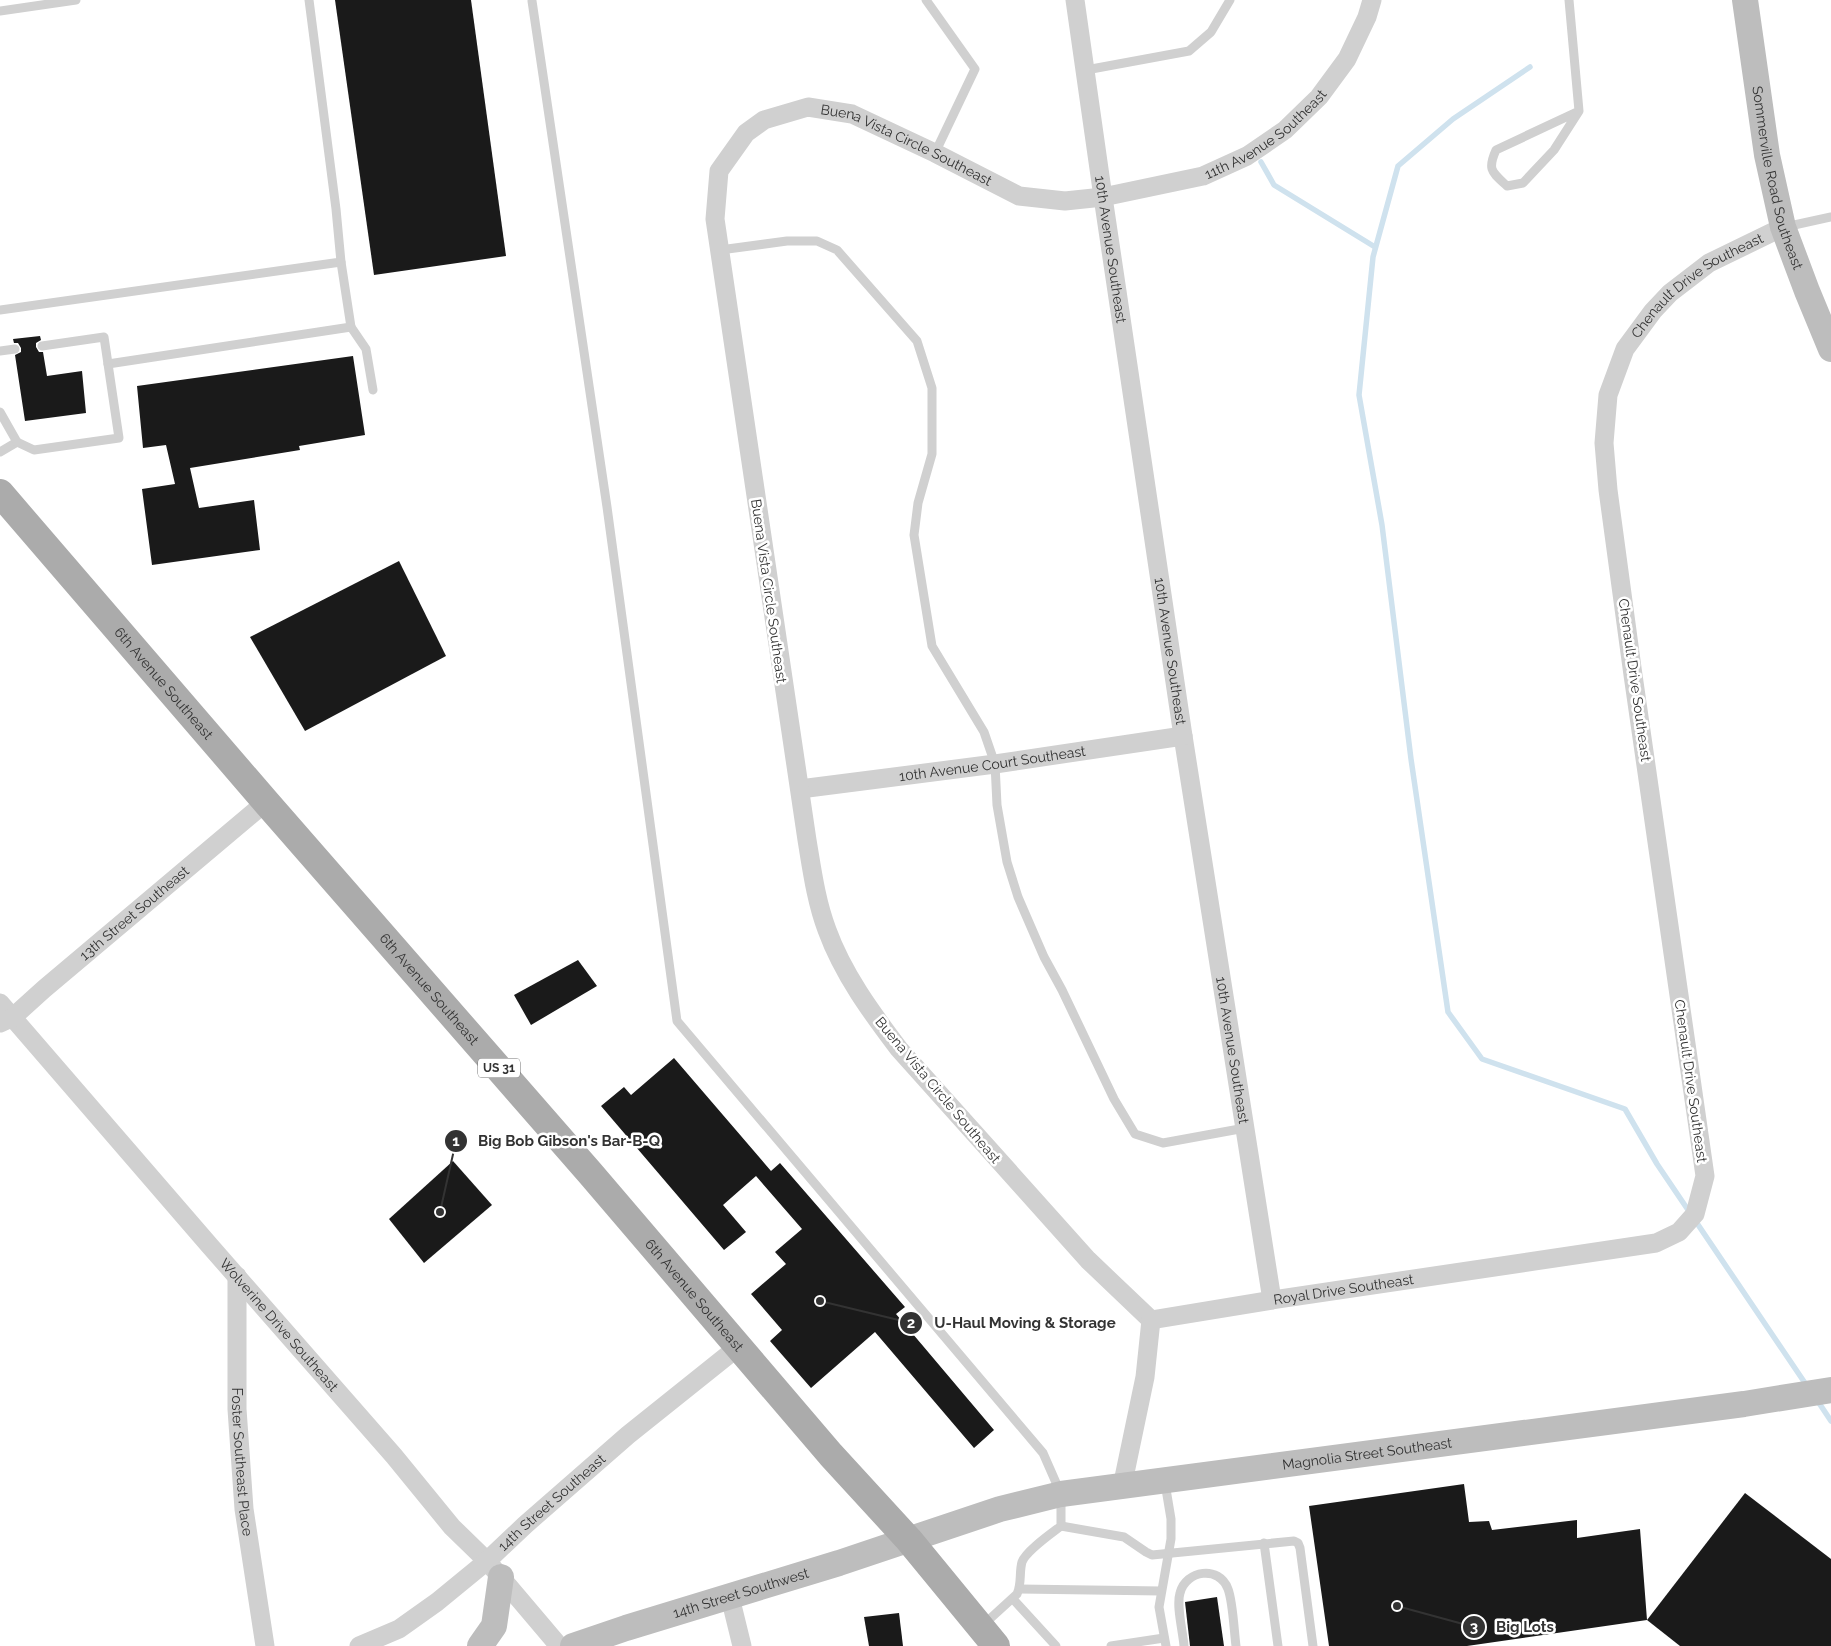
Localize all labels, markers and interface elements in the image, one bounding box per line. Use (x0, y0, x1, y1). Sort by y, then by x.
street label: Sommerville Road Southeast (1749, 85, 1806, 272)
street label: 11th Avenue Southeast (1202, 86, 1330, 182)
street label: Buena Vista Circle Southeast (820, 101, 995, 189)
street label: 10th Avenue Southeast (1092, 175, 1130, 324)
street label: Chenault Drive Southeast (1628, 230, 1766, 341)
street label: Buena Vista Circle Southeast (748, 498, 790, 684)
street label: 10th Avenue Southeast (1152, 576, 1189, 726)
street label: Chenault Drive Southeast (1616, 597, 1654, 763)
street label: 6th Avenue Southeast (111, 624, 217, 743)
street label: 10th Avenue Court Southeast (898, 743, 1087, 784)
street label: 13th Street Southeast (76, 862, 192, 964)
street label: 6th Avenue Southeast (376, 930, 482, 1048)
street label: 10th Avenue Southeast (1213, 976, 1252, 1125)
street label: Chenault Drive Southeast (1672, 998, 1710, 1164)
street label: Buena Vista Circle Southeast (872, 1014, 1004, 1167)
road number: US 31 (478, 1058, 520, 1078)
callout: Big Bob Gibson's Bar-B-Q (443, 1126, 670, 1156)
text: 1 (452, 1132, 460, 1150)
text: Big Bob Gibson's Bar-B-Q (478, 1132, 660, 1150)
street label: 6th Avenue Southeast (642, 1236, 747, 1355)
street label: Wolverine Drive Southeast (217, 1255, 342, 1395)
street label: Royal Drive Southeast (1272, 1271, 1415, 1308)
callout: U-Haul Moving & Storage (899, 1308, 1125, 1338)
text: 2 (907, 1314, 915, 1332)
text: U-Haul Moving & Storage (934, 1314, 1116, 1332)
street label: Foster Southeast Place (229, 1388, 256, 1537)
street label: Magnolia Street Southeast (1281, 1435, 1453, 1473)
street label: 14th Street Southeast (495, 1450, 609, 1554)
street label: 14th Street Southwest (671, 1565, 811, 1621)
callout: Big Lots (1461, 1612, 1564, 1642)
text: 3 (1470, 1618, 1478, 1636)
text: Big Lots (1496, 1618, 1554, 1636)

